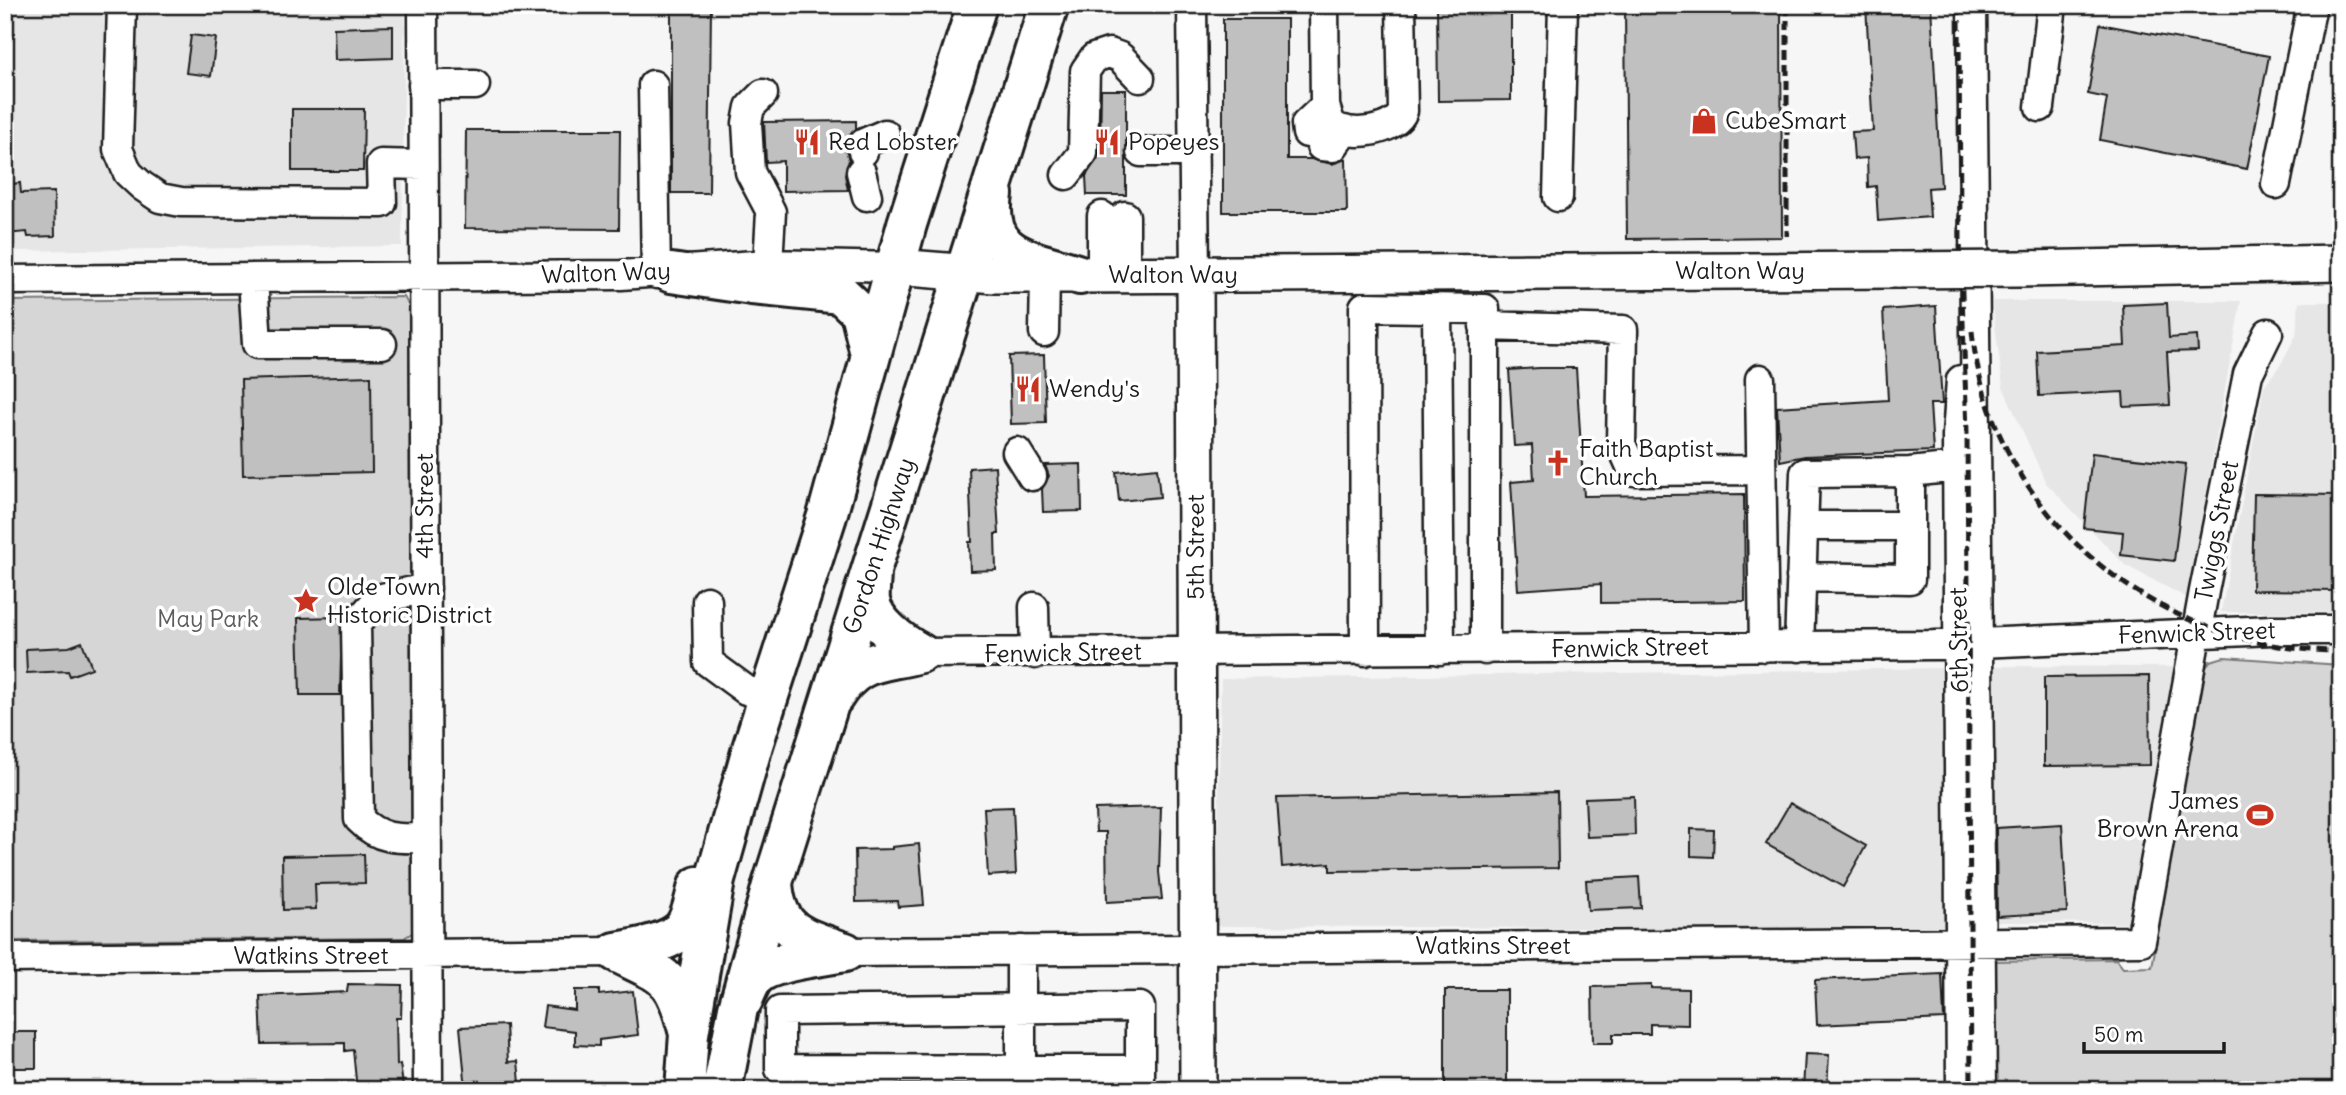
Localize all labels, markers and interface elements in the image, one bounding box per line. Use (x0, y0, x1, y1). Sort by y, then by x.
place label: CubeSmart (1725, 105, 1847, 135)
shop icon: CubeSmart (1689, 106, 1719, 136)
place label: Red Lobster (828, 126, 957, 156)
place label: Popeyes (1128, 126, 1220, 156)
restaurant icon: Red Lobster (792, 127, 822, 157)
restaurant icon: Popeyes (1092, 127, 1122, 157)
street label: Walton Way (541, 255, 671, 289)
street label: Walton Way (1675, 255, 1805, 285)
street label: Walton Way (1108, 259, 1238, 289)
place label: Wendy's (1049, 373, 1140, 403)
restaurant icon: Wendy's (1013, 374, 1043, 404)
place label: Faith Baptist Church (1579, 433, 1714, 491)
church icon: Faith Baptist Church (1543, 448, 1573, 478)
street label: 4th Street (409, 453, 439, 559)
street label: Gordon Highway (835, 454, 921, 637)
street label: Twiggs Street (2188, 458, 2244, 604)
street label: 5th Street (1180, 494, 1210, 600)
place label: Olde Town Historic District (327, 571, 492, 629)
place icon: Olde Town Historic District (291, 586, 321, 616)
street label: 6th Street (1942, 587, 1974, 693)
park label: May Park (157, 603, 259, 633)
street label: Fenwick Street (2118, 614, 2276, 650)
street label: Fenwick Street (1551, 631, 1709, 663)
street label: Fenwick Street (984, 636, 1142, 668)
place label: James Brown Arena (2097, 785, 2239, 843)
sports icon: James Brown Arena (2245, 800, 2275, 830)
street label: Watkins Street (1415, 930, 1571, 960)
street label: Watkins Street (233, 940, 389, 970)
scale bar (2084, 1011, 2224, 1055)
text: 50 m (2094, 1021, 2143, 1048)

